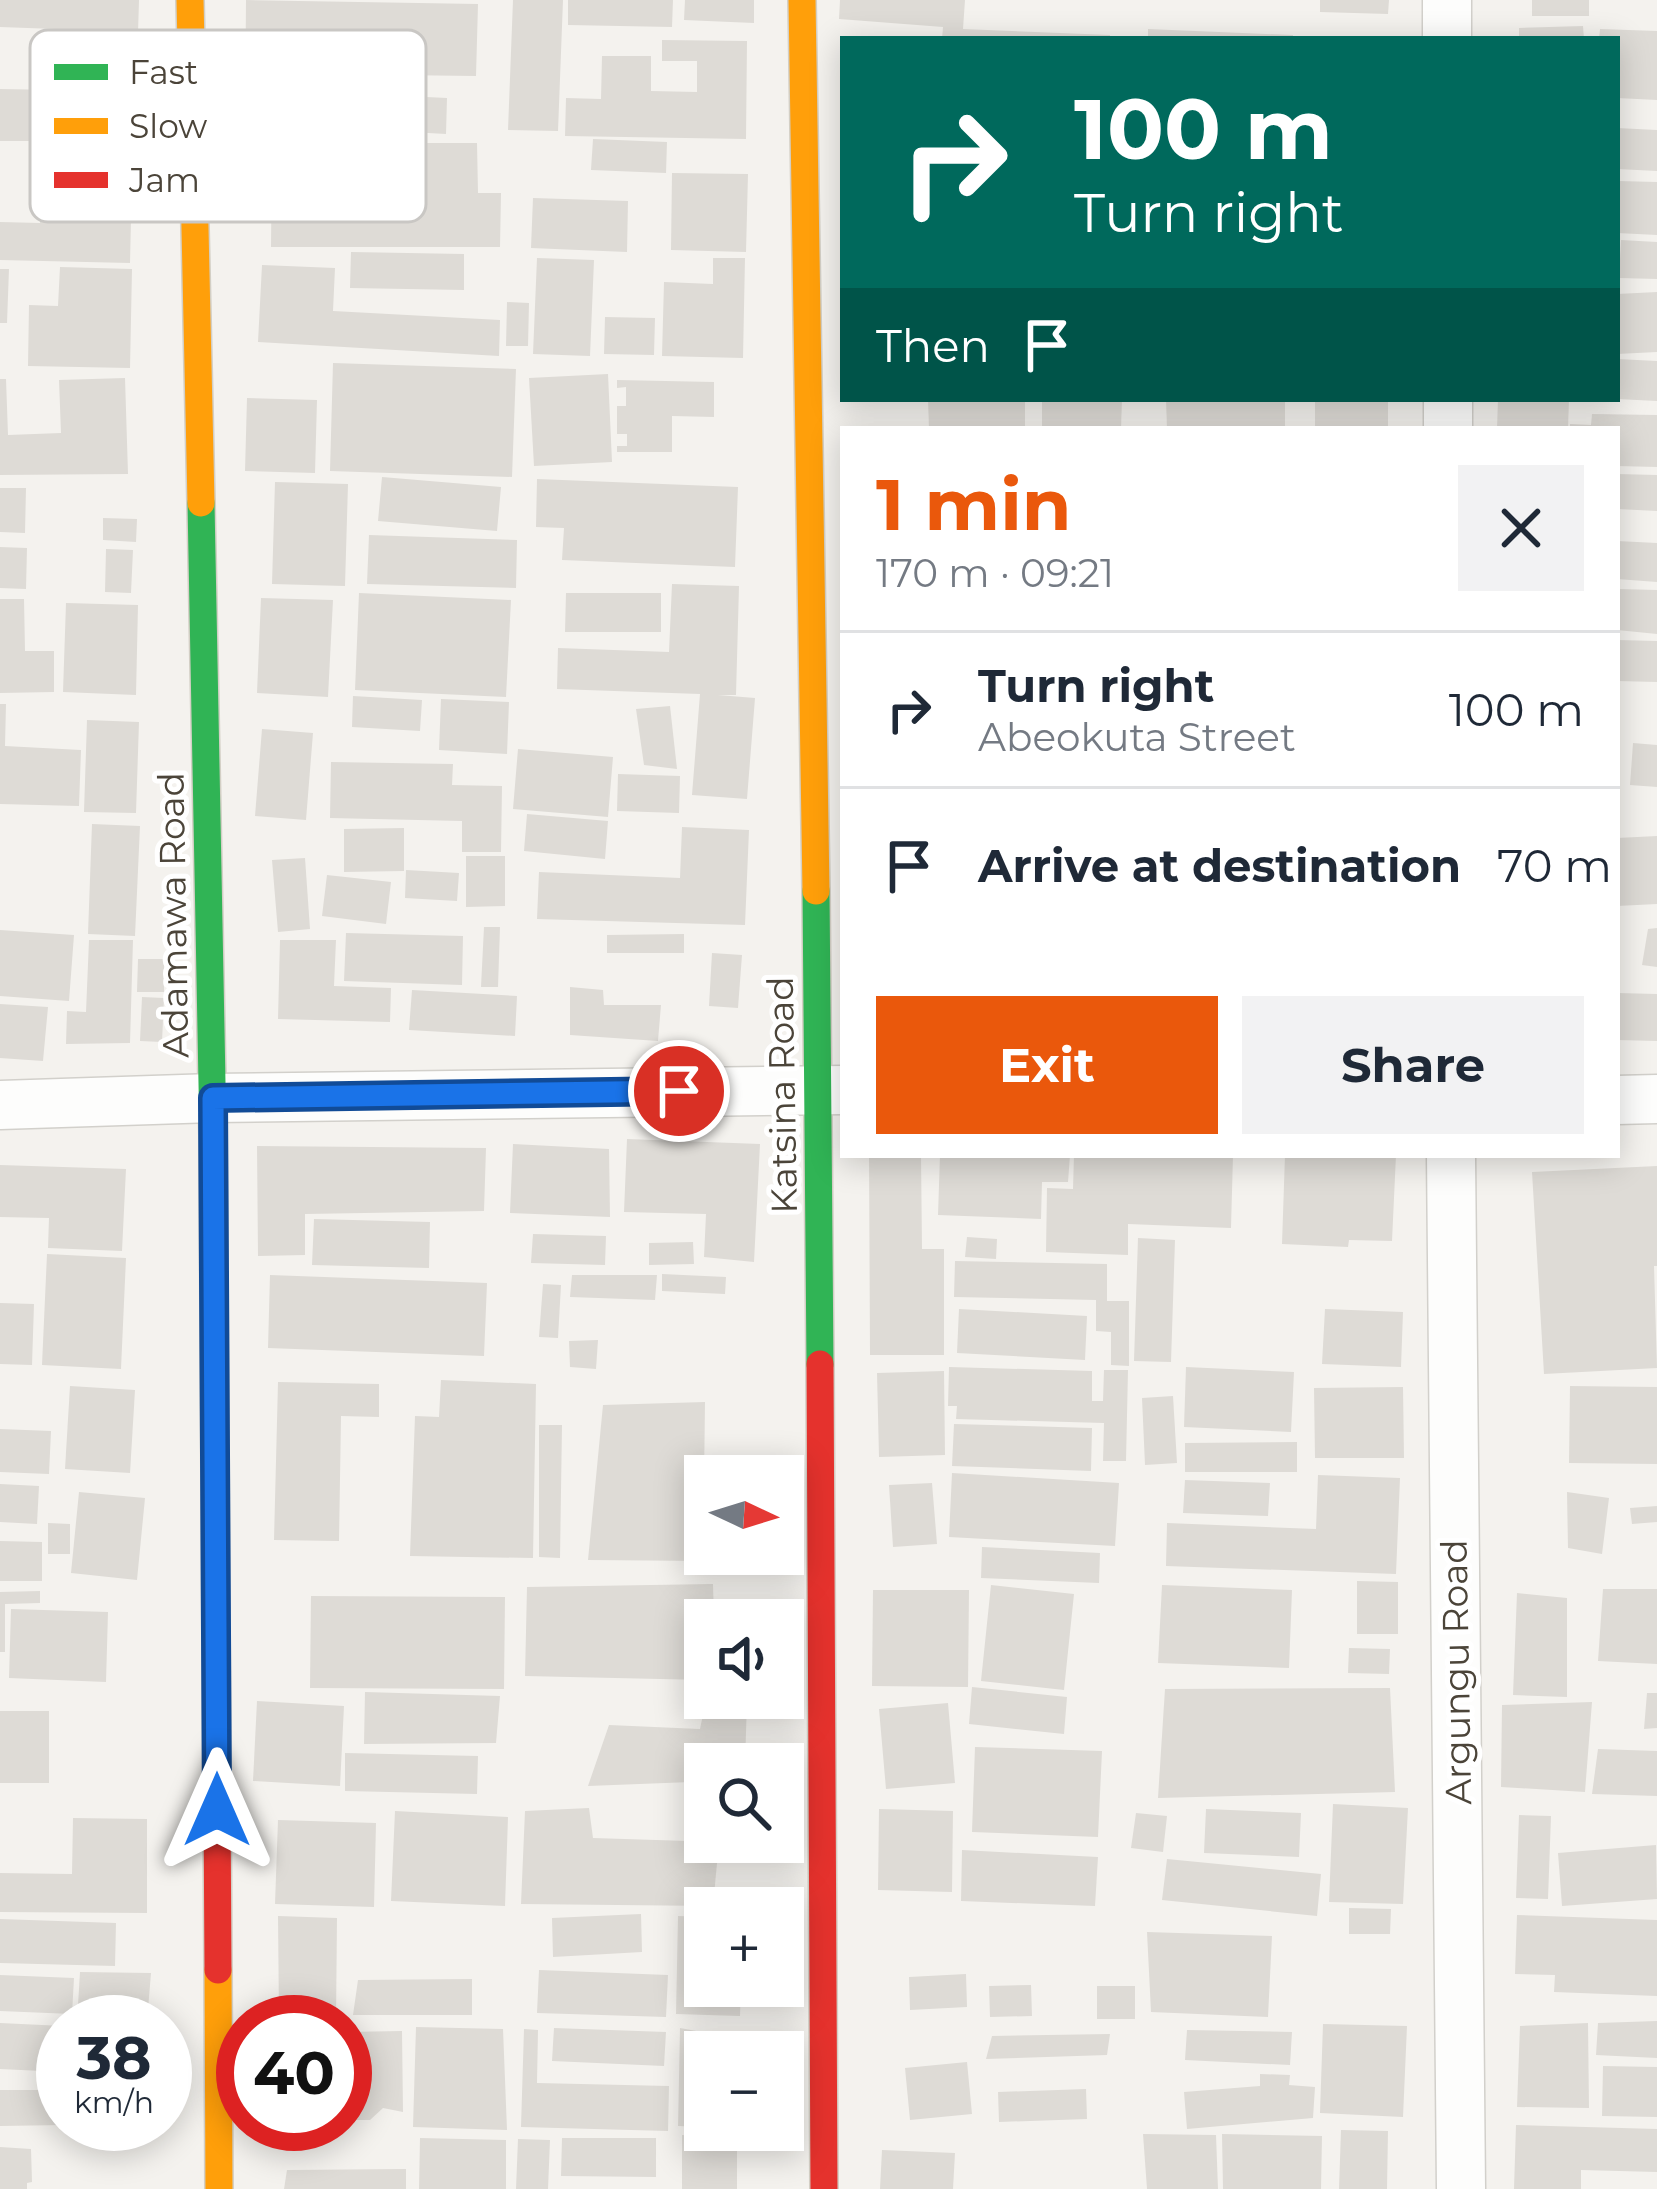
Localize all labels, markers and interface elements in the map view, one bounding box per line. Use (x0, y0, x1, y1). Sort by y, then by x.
legend (30, 30, 426, 222)
text: Fast (129, 52, 198, 92)
text: 100 m (1074, 78, 1333, 180)
icon: right (876, 84, 1032, 240)
text: Slow (129, 106, 207, 146)
text: Jam (128, 160, 200, 200)
text: Turn right (1074, 180, 1344, 246)
icon: arrive (1014, 312, 1080, 378)
text: Then (876, 318, 990, 373)
text: 1 min (876, 460, 1072, 548)
button: close (1458, 465, 1584, 591)
text: 170 m · 09:21 (876, 549, 1114, 597)
text: Turn right (978, 658, 1214, 713)
icon: right (876, 677, 942, 743)
text: 100 m (1449, 682, 1584, 737)
text: Abeokuta Street (978, 713, 1296, 761)
street label: Adamawa Road (149, 772, 197, 1058)
icon: arrive (876, 833, 942, 899)
text: Arrive at destination (978, 838, 1461, 893)
text: 70 m (1497, 838, 1612, 893)
street label: Katsina Road (758, 976, 806, 1214)
button: Exit (876, 996, 1218, 1134)
button: Share (1242, 996, 1584, 1134)
pin (628, 1040, 730, 1142)
icon: arrive (646, 1058, 712, 1124)
north arrow (684, 1455, 804, 1575)
map controls (684, 1455, 804, 2151)
street label: Argungu Road (1432, 1539, 1480, 1805)
button: sound (684, 1599, 804, 1719)
button: search (684, 1743, 804, 1863)
position arrow (154, 1747, 280, 1873)
button: + (684, 1887, 804, 2007)
speed limit sign: 40 (216, 1995, 372, 2151)
text: 38 (76, 2021, 152, 2094)
button: − (684, 2031, 804, 2151)
text: km/h (74, 2084, 154, 2121)

